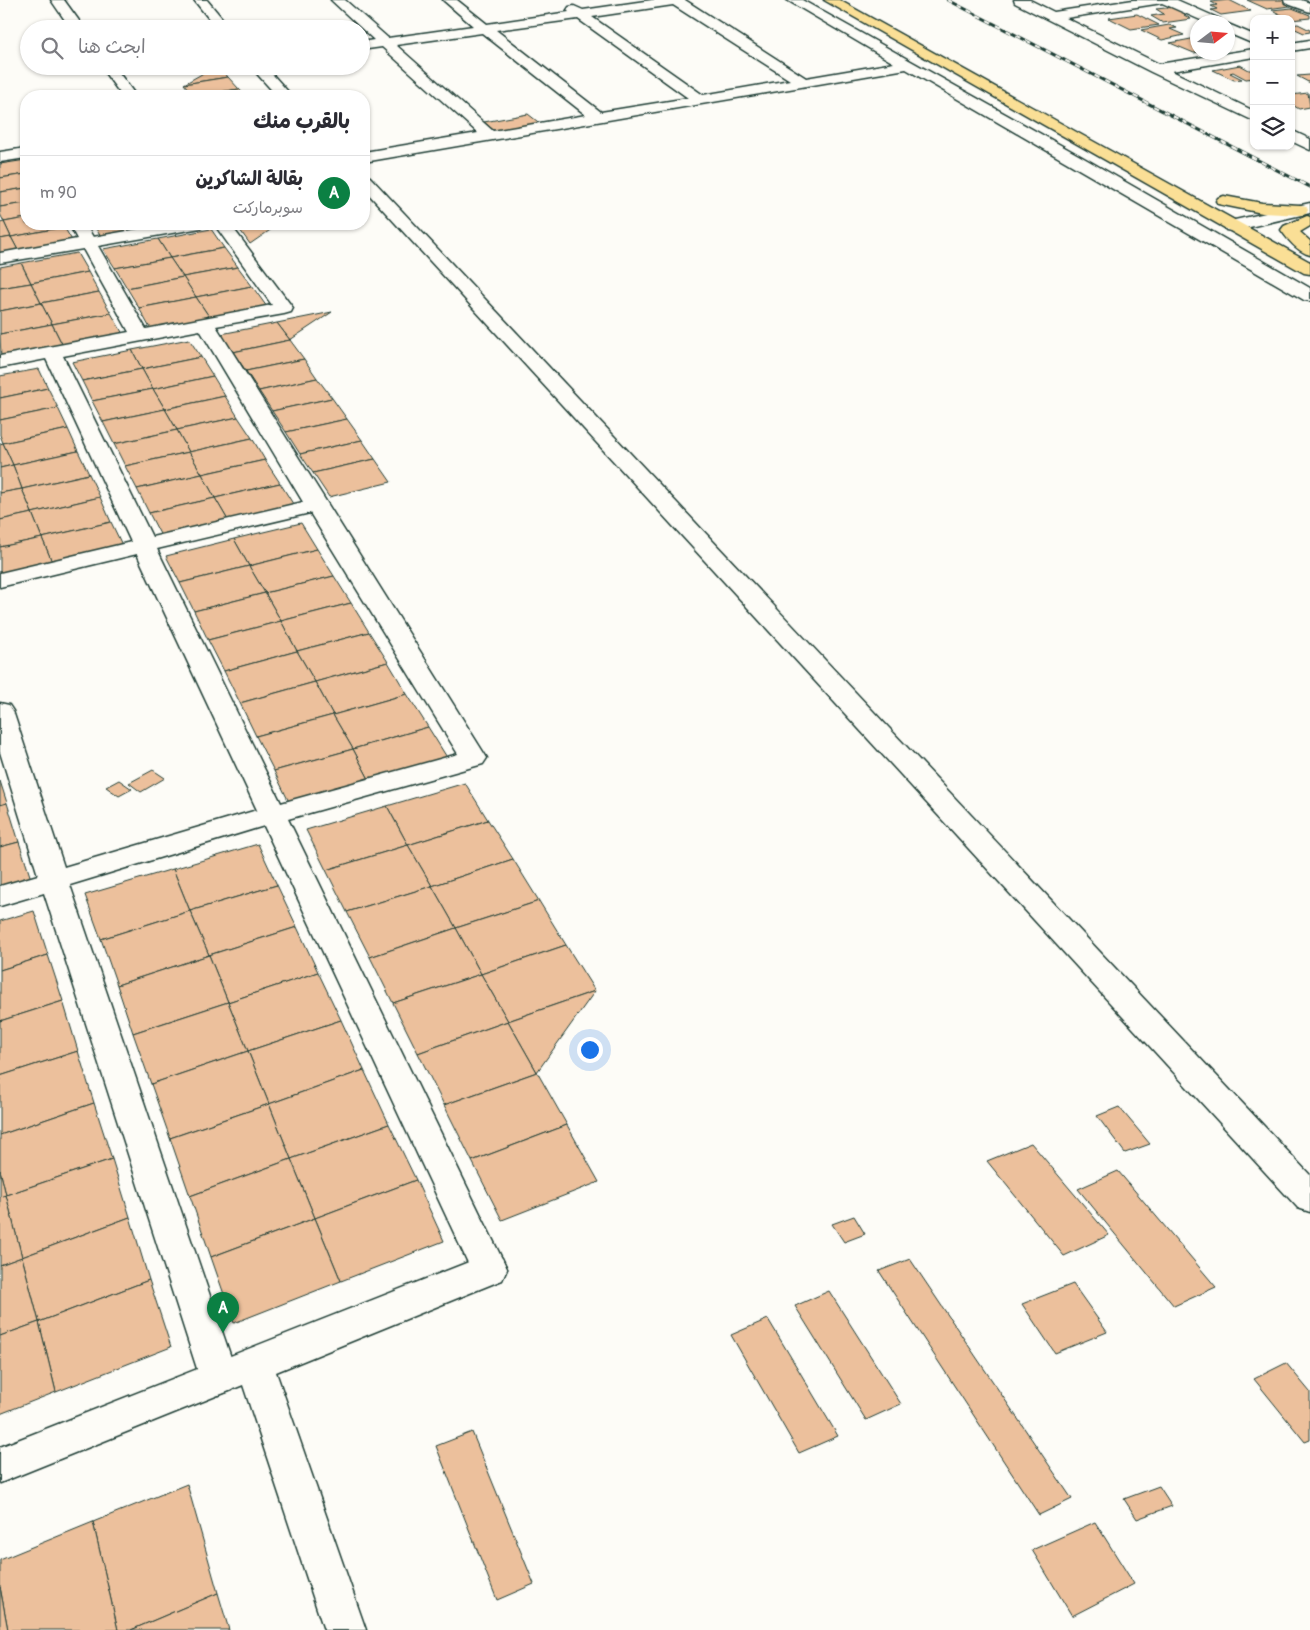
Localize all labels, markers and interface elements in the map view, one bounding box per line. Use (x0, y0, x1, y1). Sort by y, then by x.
north arrow (1190, 15, 1235, 60)
map controls (1250, 15, 1295, 150)
button: + (1250, 15, 1295, 60)
search box (20, 20, 370, 75)
icon: search (38, 34, 66, 62)
text: ابحث هنا (78, 35, 146, 59)
button: − (1250, 60, 1295, 105)
button: layers (1250, 105, 1295, 150)
text: بالقرب منك (253, 108, 350, 135)
text: بقالة الشاكرين (195, 167, 303, 191)
text: 90 m (40, 183, 77, 203)
text: A (329, 183, 339, 203)
text: سوبرماركت (233, 198, 303, 218)
your location (577, 1037, 603, 1063)
pin: A (207, 1292, 239, 1333)

